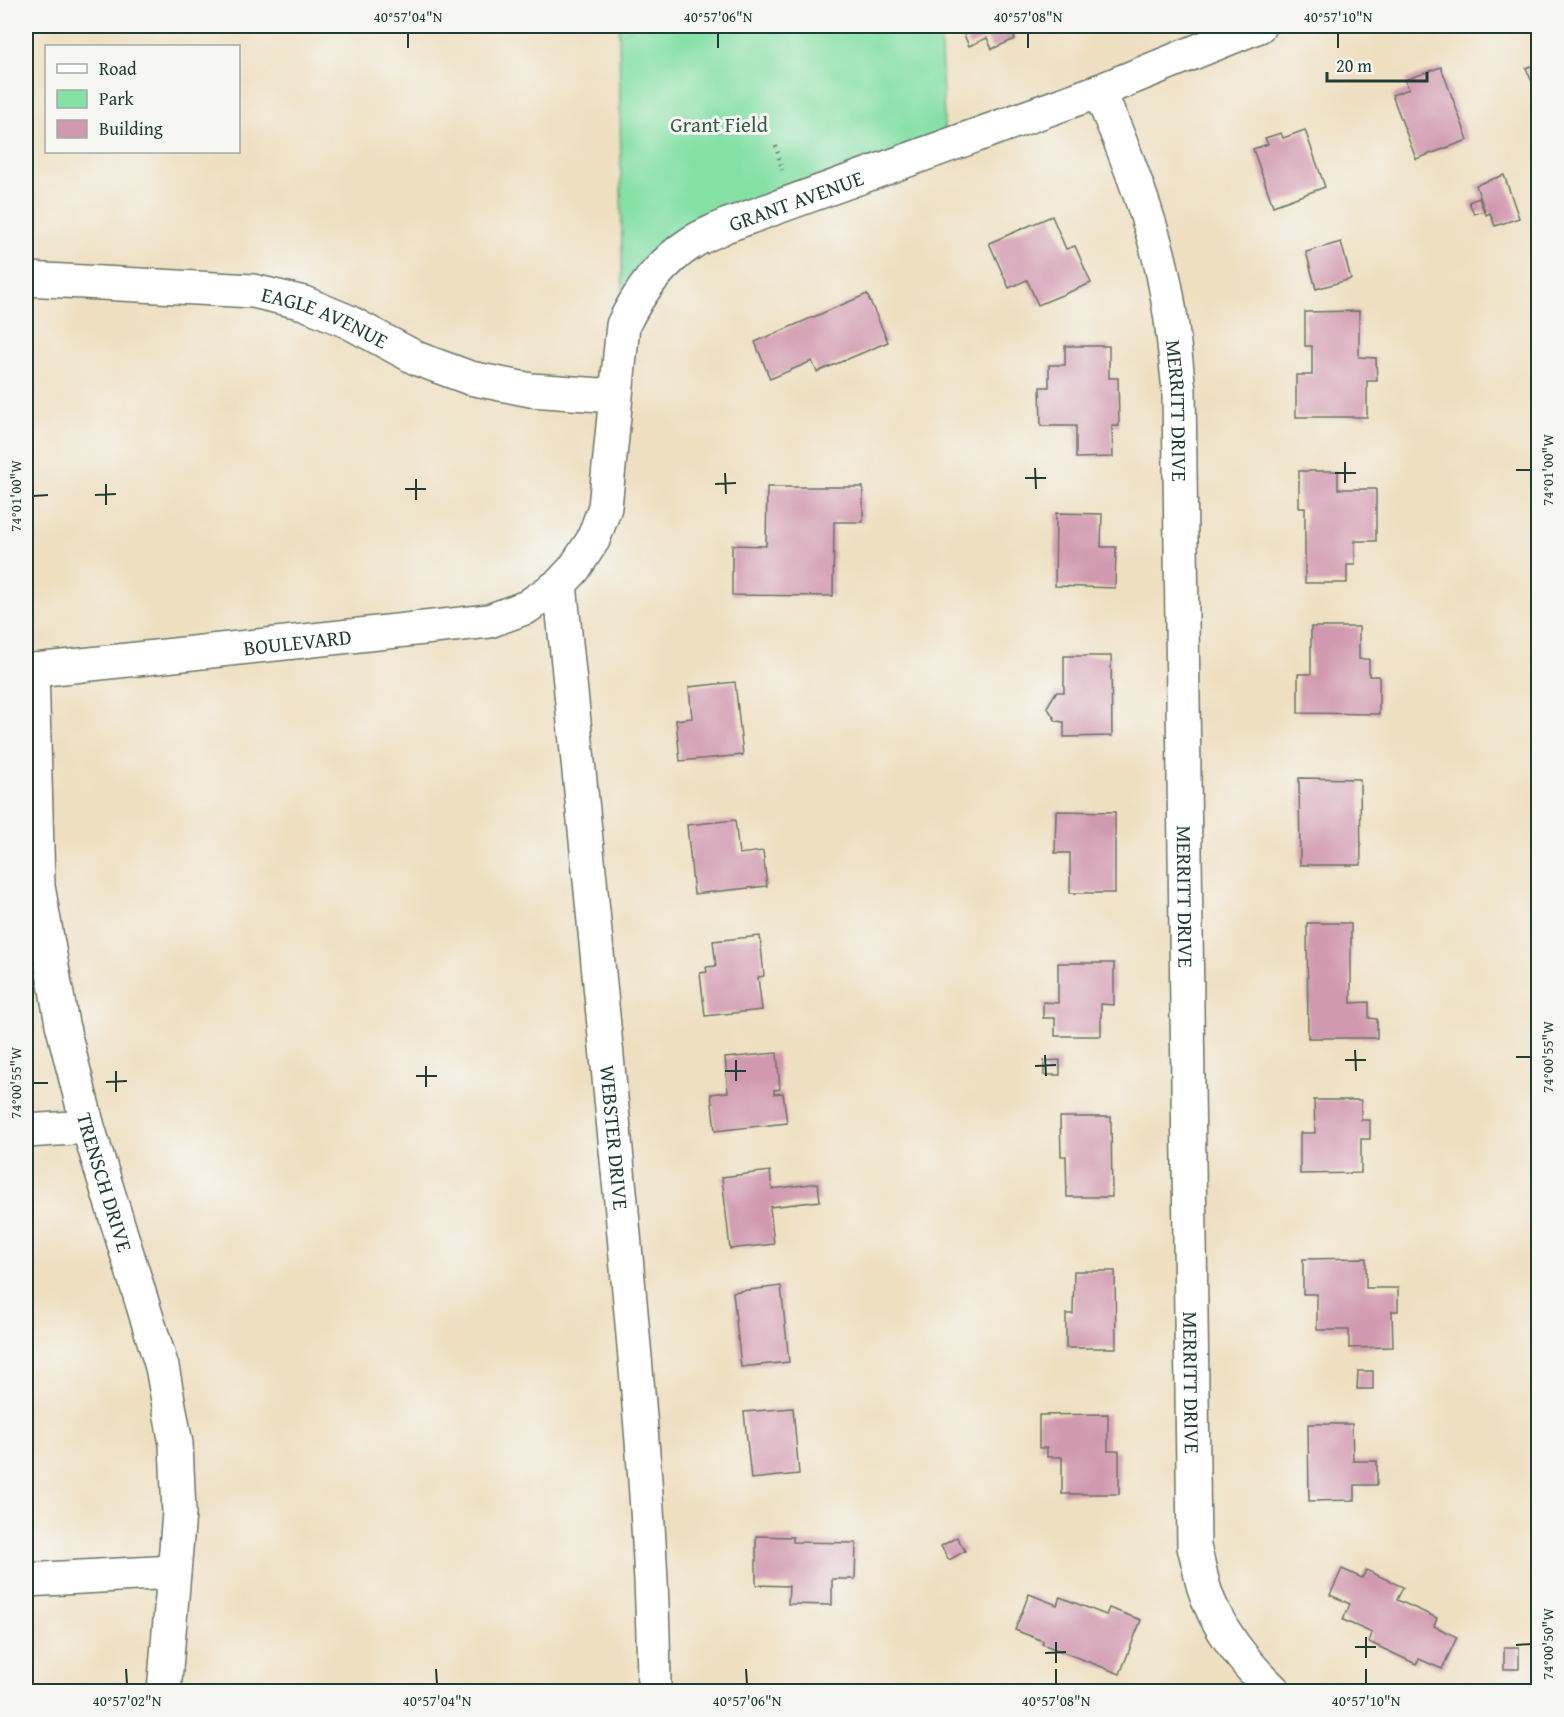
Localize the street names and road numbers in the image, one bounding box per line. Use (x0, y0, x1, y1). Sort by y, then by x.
street label: GRANT AVENUE (724, 162, 868, 239)
street label: EAGLE AVENUE (259, 278, 394, 356)
street label: MERRITT DRIVE (1158, 338, 1196, 482)
street label: BOULEVARD (242, 620, 353, 663)
street label: MERRITT DRIVE (1169, 825, 1202, 968)
street label: WEBSTER DRIVE (592, 1063, 637, 1212)
street label: TRENSCH DRIVE (69, 1109, 141, 1256)
street label: MERRITT DRIVE (1175, 1311, 1208, 1454)

